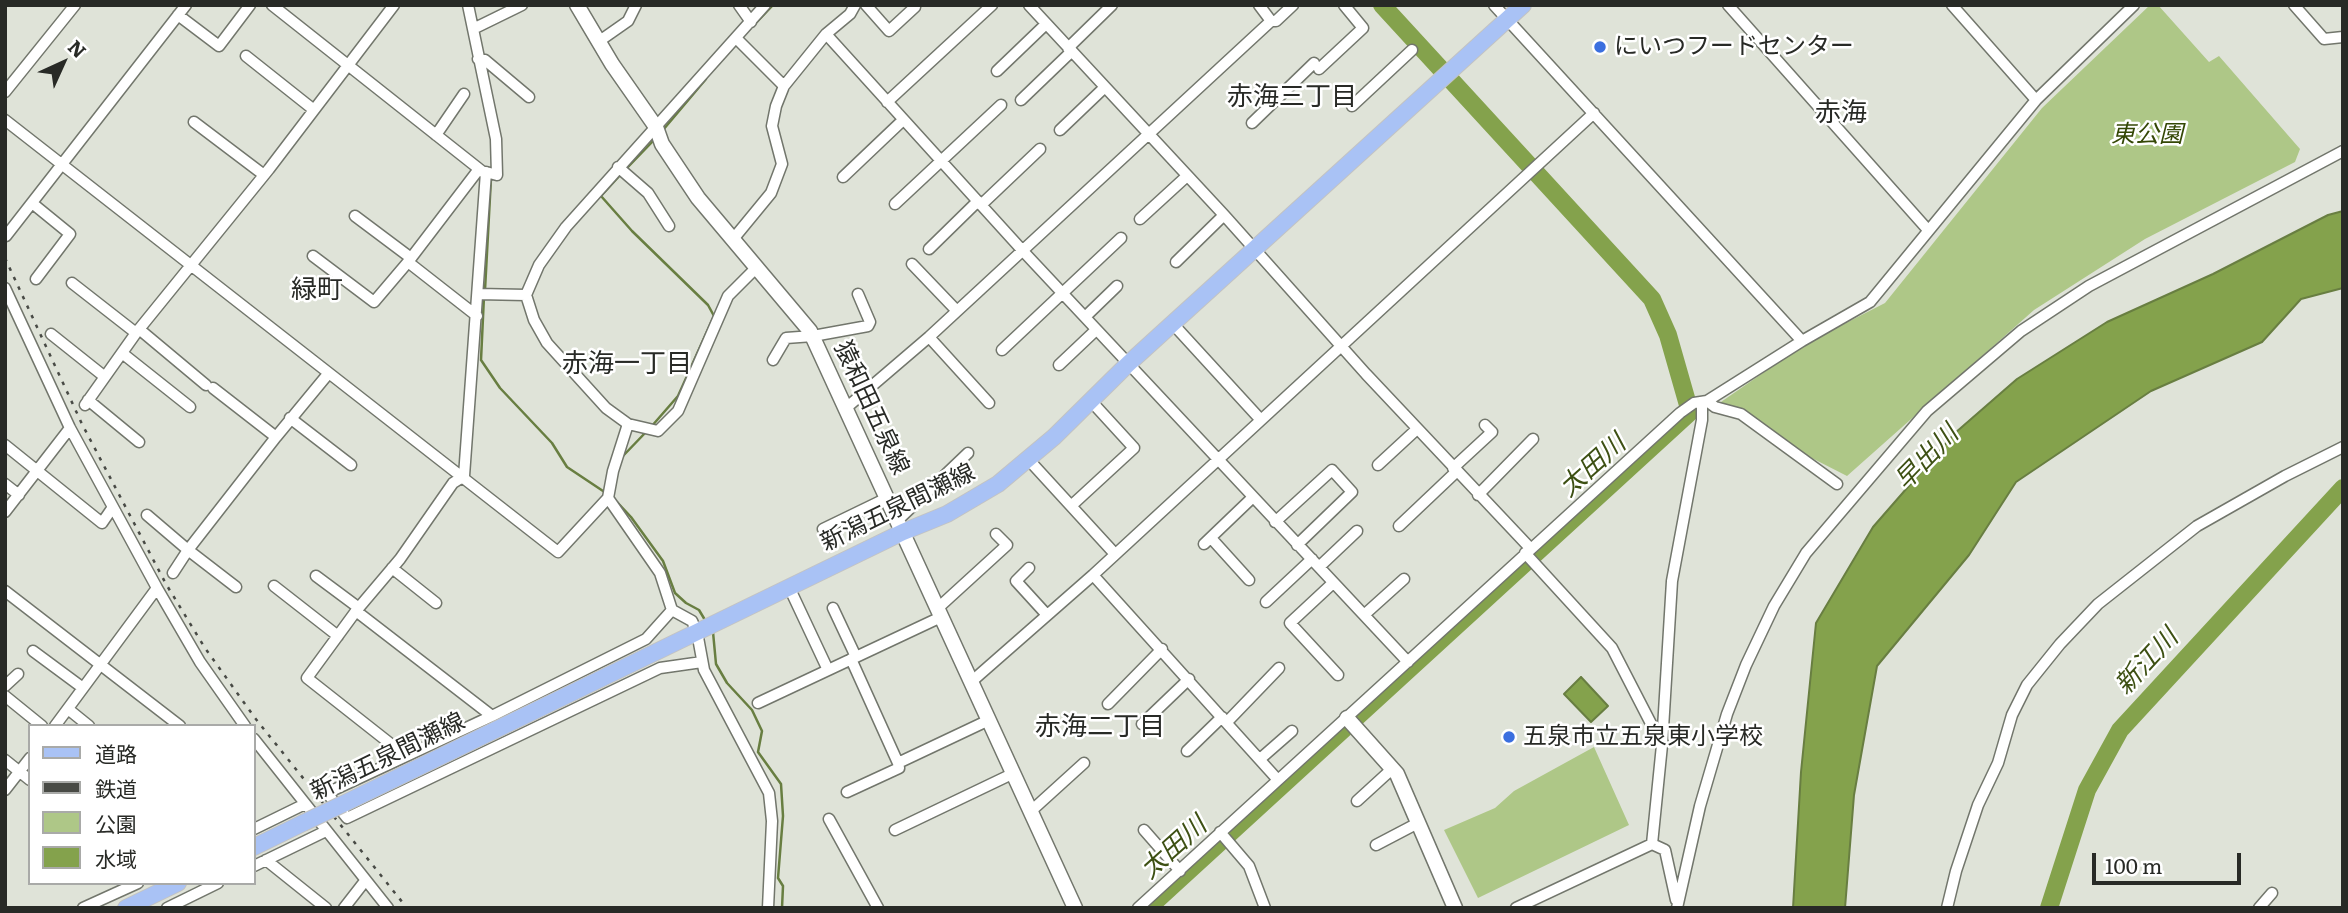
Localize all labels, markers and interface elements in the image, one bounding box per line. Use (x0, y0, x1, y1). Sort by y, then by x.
north arrow (28, 28, 98, 98)
text: N (62, 33, 93, 64)
place label: にいつフードセンター (1614, 33, 1854, 61)
marker: にいつフードセンター (1592, 39, 1608, 55)
district label: 赤海三丁目 (1227, 81, 1357, 113)
district label: 赤海 (1815, 97, 1867, 129)
park label: 東公園 (2111, 121, 2183, 149)
district label: 緑町 (291, 274, 343, 306)
street label: 猿和田五泉線 (828, 337, 914, 479)
district label: 赤海一丁目 (562, 348, 692, 380)
water label: 早出川 (1889, 419, 1965, 497)
water label: 太田川 (1554, 428, 1632, 504)
street label: 新潟五泉間瀬線 (816, 458, 980, 558)
water label: 新江川 (2109, 623, 2185, 701)
street label: 新潟五泉間瀬線 (306, 707, 470, 807)
district label: 赤海二丁目 (1035, 711, 1165, 743)
place label: 五泉市立五泉東小学校 (1523, 723, 1763, 751)
legend (28, 724, 256, 885)
marker: 五泉市立五泉東小学校 (1501, 729, 1517, 745)
text: 道路 (95, 737, 137, 768)
text: 鉄道 (95, 772, 137, 803)
text: 公園 (95, 807, 137, 838)
water label: 太田川 (1135, 810, 1213, 886)
scale bar (2096, 839, 2245, 883)
text: 水域 (95, 842, 137, 873)
text: 100 m (2105, 849, 2162, 880)

